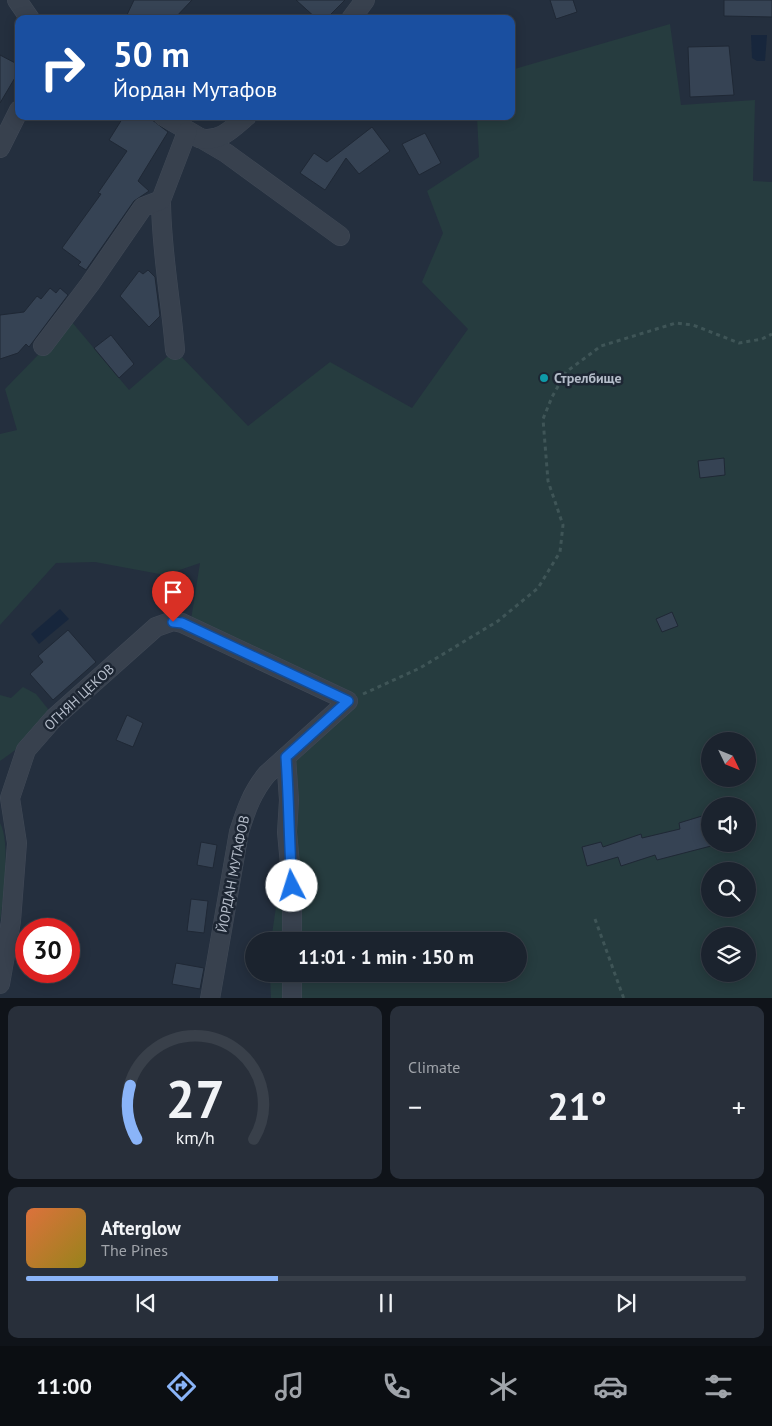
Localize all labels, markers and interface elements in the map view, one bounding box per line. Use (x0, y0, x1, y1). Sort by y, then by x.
text: 50 m (113, 31, 190, 77)
icon: right (30, 35, 95, 100)
text: Йордан Мутафов (113, 75, 277, 103)
place label: Стрелбище (554, 369, 622, 387)
marker: Стрелбище (538, 372, 550, 384)
pin (152, 571, 194, 622)
icon: arrive (159, 578, 187, 606)
street label: ОГНЯН ЦЕКОВ (40, 660, 118, 734)
north arrow (701, 732, 756, 788)
map controls (701, 732, 756, 982)
button: sound (701, 797, 756, 852)
street label: ЙОРДАН МУТАФОВ (213, 814, 253, 934)
position arrow (265, 859, 317, 911)
button: search (701, 862, 756, 917)
speed limit sign: 30 (15, 918, 80, 983)
button: layers (701, 927, 756, 982)
text: 11:01 · 1 min · 150 m (298, 945, 474, 969)
text: Climate (408, 1057, 460, 1077)
text: 27 (166, 1065, 224, 1132)
text: 21° (547, 1081, 607, 1130)
text: − (408, 1088, 422, 1125)
text: + (732, 1088, 746, 1125)
text: km/h (175, 1126, 215, 1149)
text: Afterglow (101, 1216, 181, 1240)
text: The Pines (101, 1240, 168, 1260)
icon: previous (132, 1289, 160, 1317)
icon: pause (372, 1289, 400, 1317)
icon: next (612, 1289, 640, 1317)
icon: directions (164, 1369, 199, 1404)
icon: music (272, 1369, 307, 1404)
icon: phone (379, 1369, 414, 1404)
icon: climate (486, 1369, 521, 1404)
icon: car (593, 1369, 628, 1404)
icon: filters (701, 1369, 736, 1404)
text: 11:00 (36, 1372, 92, 1400)

